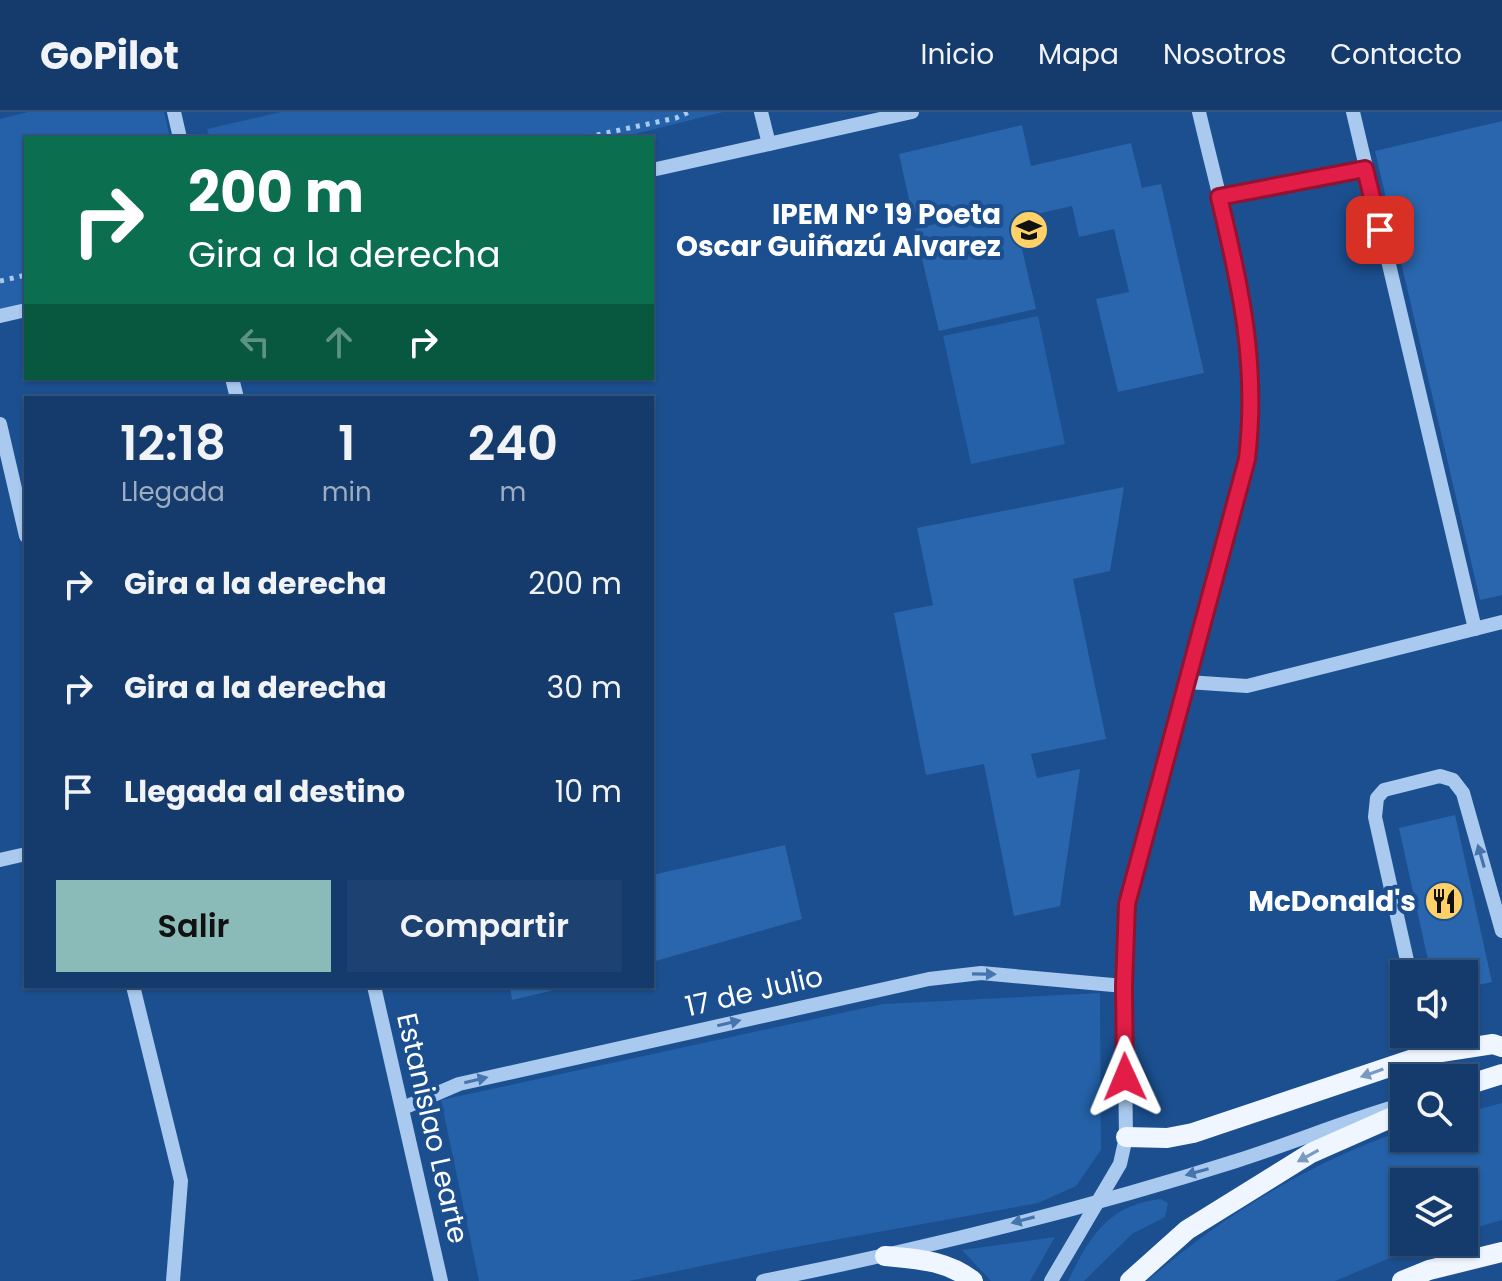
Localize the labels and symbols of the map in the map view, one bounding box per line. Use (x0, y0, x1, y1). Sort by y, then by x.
place label: IPEM Nº 19 Poeta Oscar Guiñazú Alvarez (676, 195, 1001, 266)
pin (1346, 196, 1414, 264)
school or university icon: IPEM Nº 19 Poeta Oscar Guiñazú Alvarez (1008, 209, 1050, 251)
one-way arrow (1474, 843, 1486, 868)
restaurant icon: McDonald's (1423, 880, 1465, 922)
place label: McDonald's (1248, 882, 1416, 921)
street label: 17 de Julio (682, 957, 827, 1026)
one-way arrow (972, 968, 997, 980)
street label: Estanislao Learte (387, 1009, 478, 1247)
one-way arrow (717, 1017, 742, 1029)
position arrow (1083, 1035, 1167, 1119)
one-way arrow (1360, 1067, 1384, 1079)
one-way arrow (463, 1073, 488, 1086)
one-way arrow (1297, 1149, 1319, 1163)
one-way arrow (1185, 1166, 1209, 1179)
one-way arrow (1011, 1214, 1036, 1226)

